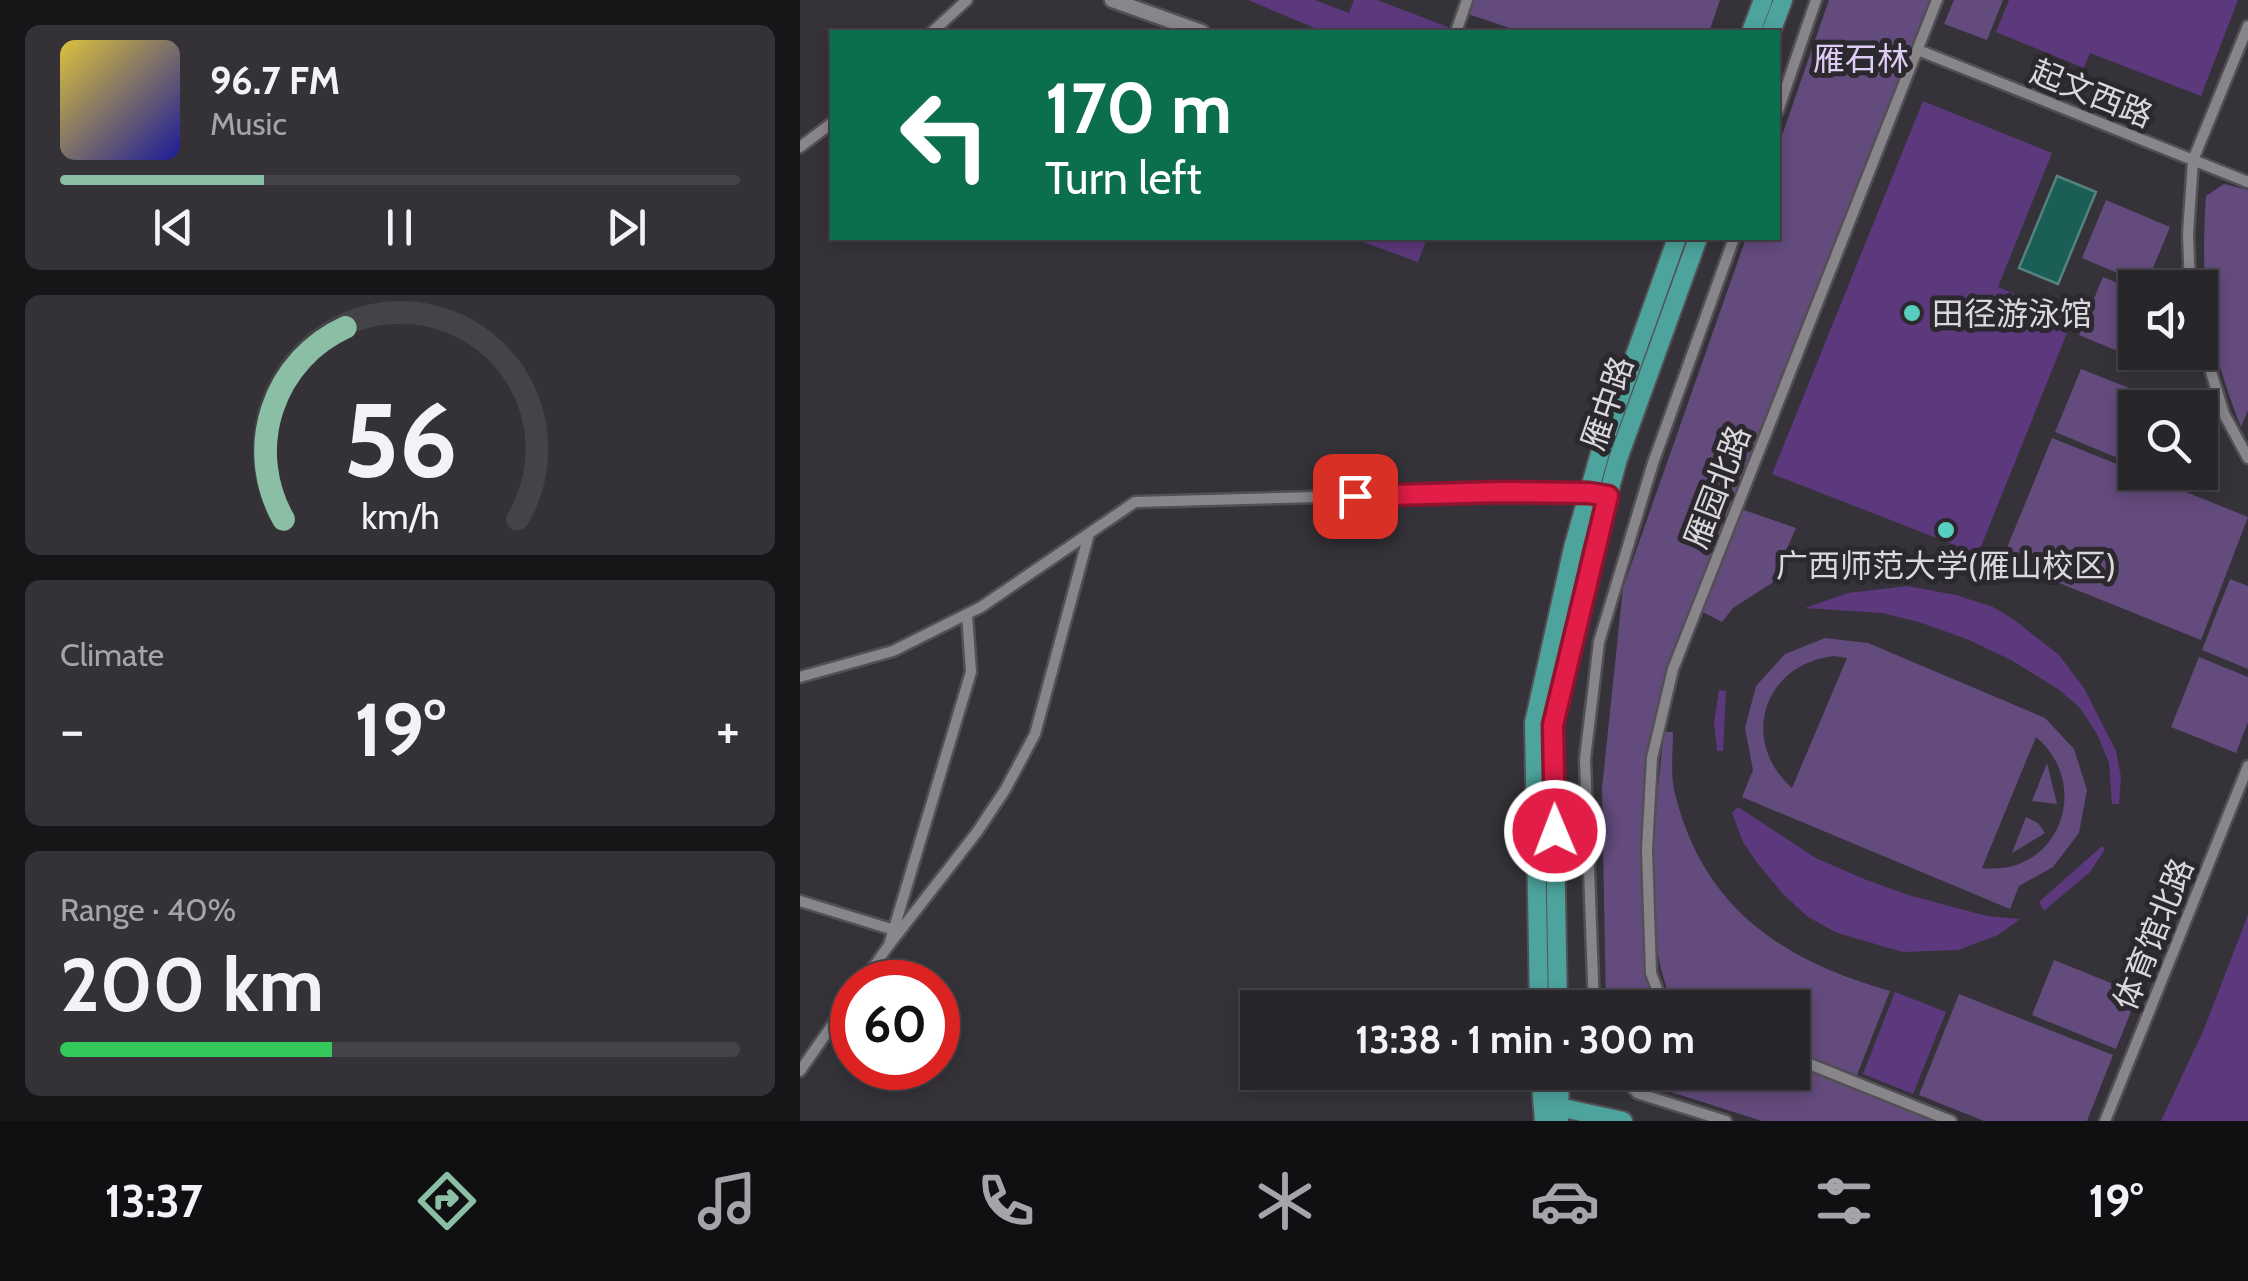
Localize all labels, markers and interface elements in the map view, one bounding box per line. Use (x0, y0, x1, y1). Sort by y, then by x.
park label: 雁石林 (1813, 39, 1909, 78)
street label: 起文西路 (2025, 51, 2159, 135)
text: 96.7 FM (210, 57, 340, 104)
text: 170 m (1045, 65, 1232, 151)
icon: left (880, 70, 1010, 200)
text: Music (210, 104, 287, 143)
text: Turn left (1045, 151, 1202, 205)
icon: previous (146, 200, 201, 255)
icon: pause (372, 200, 427, 255)
icon: next (599, 200, 654, 255)
map controls (2118, 270, 2218, 490)
button: sound (2118, 270, 2218, 370)
place label: 田径游泳馆 (1932, 294, 2092, 333)
marker: 田径游泳馆 (1901, 302, 1923, 324)
street label: 雁中路 (1573, 351, 1641, 455)
text: 56 (343, 377, 457, 503)
button: search (2118, 390, 2218, 490)
street label: 雁园北路 (1676, 420, 1758, 554)
pin (1313, 454, 1398, 539)
icon: arrive (1328, 469, 1383, 524)
text: km/h (361, 495, 439, 538)
marker: 广西师范大学(雁山校区) (1935, 519, 1957, 541)
place label: 广西师范大学(雁山校区) (1776, 546, 2116, 585)
text: Climate (60, 635, 164, 674)
text: 19° (354, 684, 446, 775)
text: − (60, 696, 84, 763)
text: + (716, 696, 740, 763)
position arrow (1503, 779, 1607, 883)
street label: 体育馆北路 (2105, 853, 2201, 1015)
text: Range · 40% (60, 890, 236, 929)
text: 200 km (60, 939, 324, 1030)
speed limit sign: 60 (830, 960, 960, 1090)
text: 13:38 · 1 min · 300 m (1355, 1016, 1695, 1063)
icon: directions (412, 1166, 482, 1236)
icon: music (692, 1166, 762, 1236)
icon: phone (971, 1166, 1041, 1236)
icon: climate (1250, 1166, 1320, 1236)
icon: car (1530, 1166, 1600, 1236)
icon: filters (1809, 1166, 1879, 1236)
text: 13:37 (105, 1174, 203, 1228)
text: 19° (2088, 1174, 2143, 1228)

